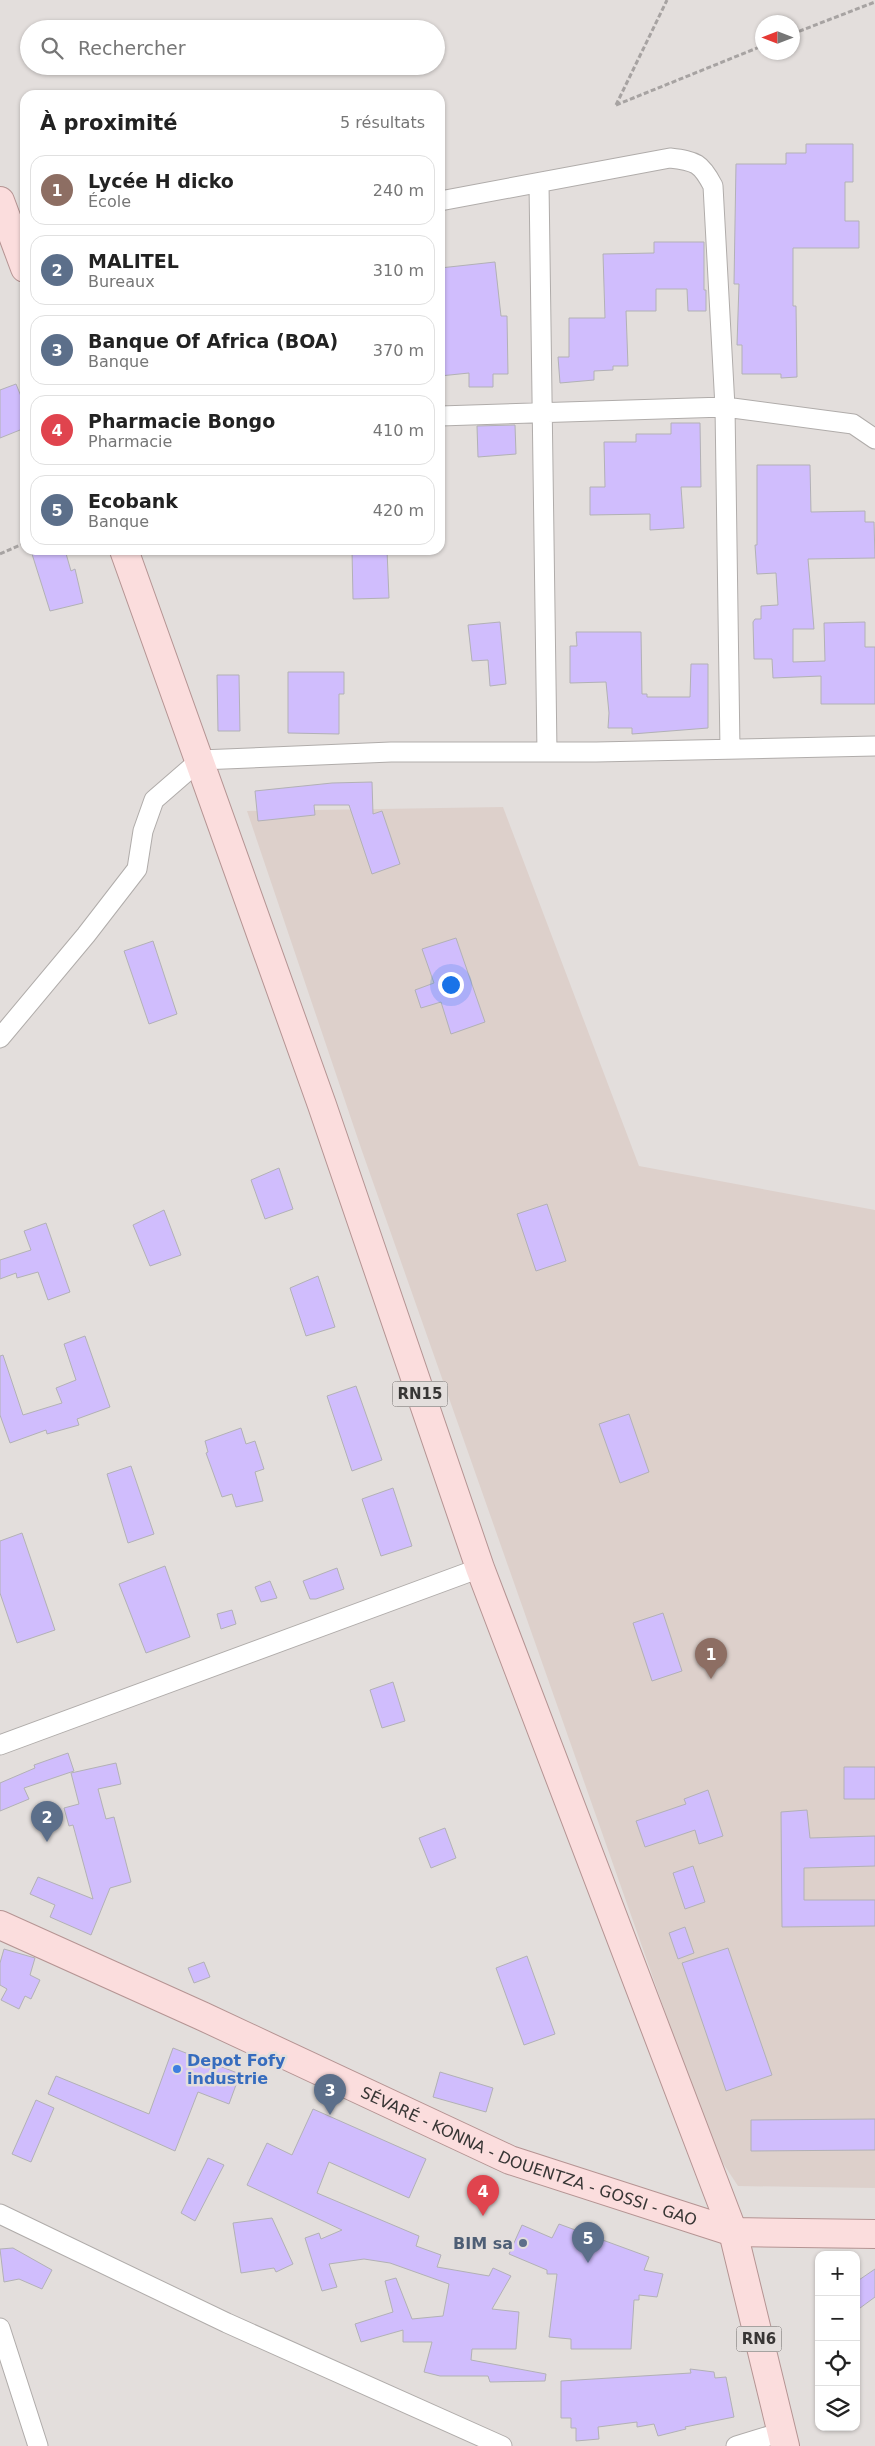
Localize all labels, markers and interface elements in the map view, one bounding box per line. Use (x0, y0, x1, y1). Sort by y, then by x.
north arrow (755, 15, 800, 60)
search box (20, 20, 445, 75)
icon: search (38, 34, 66, 62)
text: Rechercher (78, 37, 186, 59)
text: À proximité (40, 111, 177, 135)
text: 5 résultats (340, 113, 425, 132)
text: Lycée H dicko (88, 170, 234, 192)
text: 1 (51, 181, 63, 200)
text: 240 m (373, 181, 424, 200)
text: École (88, 192, 131, 211)
text: MALITEL (88, 250, 179, 272)
text: 2 (51, 261, 63, 280)
text: 310 m (373, 261, 424, 280)
text: Bureaux (88, 272, 155, 291)
text: Banque Of Africa (BOA) (88, 330, 338, 352)
text: 3 (51, 341, 63, 360)
text: 370 m (373, 341, 424, 360)
text: Banque (88, 352, 149, 371)
text: Pharmacie Bongo (88, 410, 275, 432)
text: 4 (51, 421, 63, 440)
text: 410 m (373, 421, 424, 440)
text: Pharmacie (88, 432, 172, 451)
text: Ecobank (88, 490, 178, 512)
text: 5 (51, 501, 63, 520)
text: 420 m (373, 501, 424, 520)
text: Banque (88, 512, 149, 531)
your location (438, 972, 464, 998)
road number: RN15 (392, 1382, 448, 1406)
pin: 1 (695, 1638, 727, 1679)
pin: 2 (31, 1801, 63, 1842)
place label: Depot Fofy industrie (187, 2051, 286, 2088)
marker: Depot Fofy industrie (171, 2063, 183, 2075)
pin: 3 (314, 2074, 346, 2115)
street label: SÉVARÉ - KONNA - DOUENTZA - GOSSI - GAO (358, 2083, 699, 2230)
pin: 4 (467, 2175, 499, 2216)
pin: 5 (572, 2222, 604, 2263)
place label: BIM sa (453, 2234, 513, 2253)
marker: BIM sa (517, 2237, 529, 2249)
map controls (815, 2251, 860, 2431)
button: + (815, 2251, 860, 2296)
button: − (815, 2296, 860, 2341)
road number: RN6 (736, 2326, 782, 2352)
button: locate (815, 2341, 860, 2386)
button: layers (815, 2386, 860, 2431)

